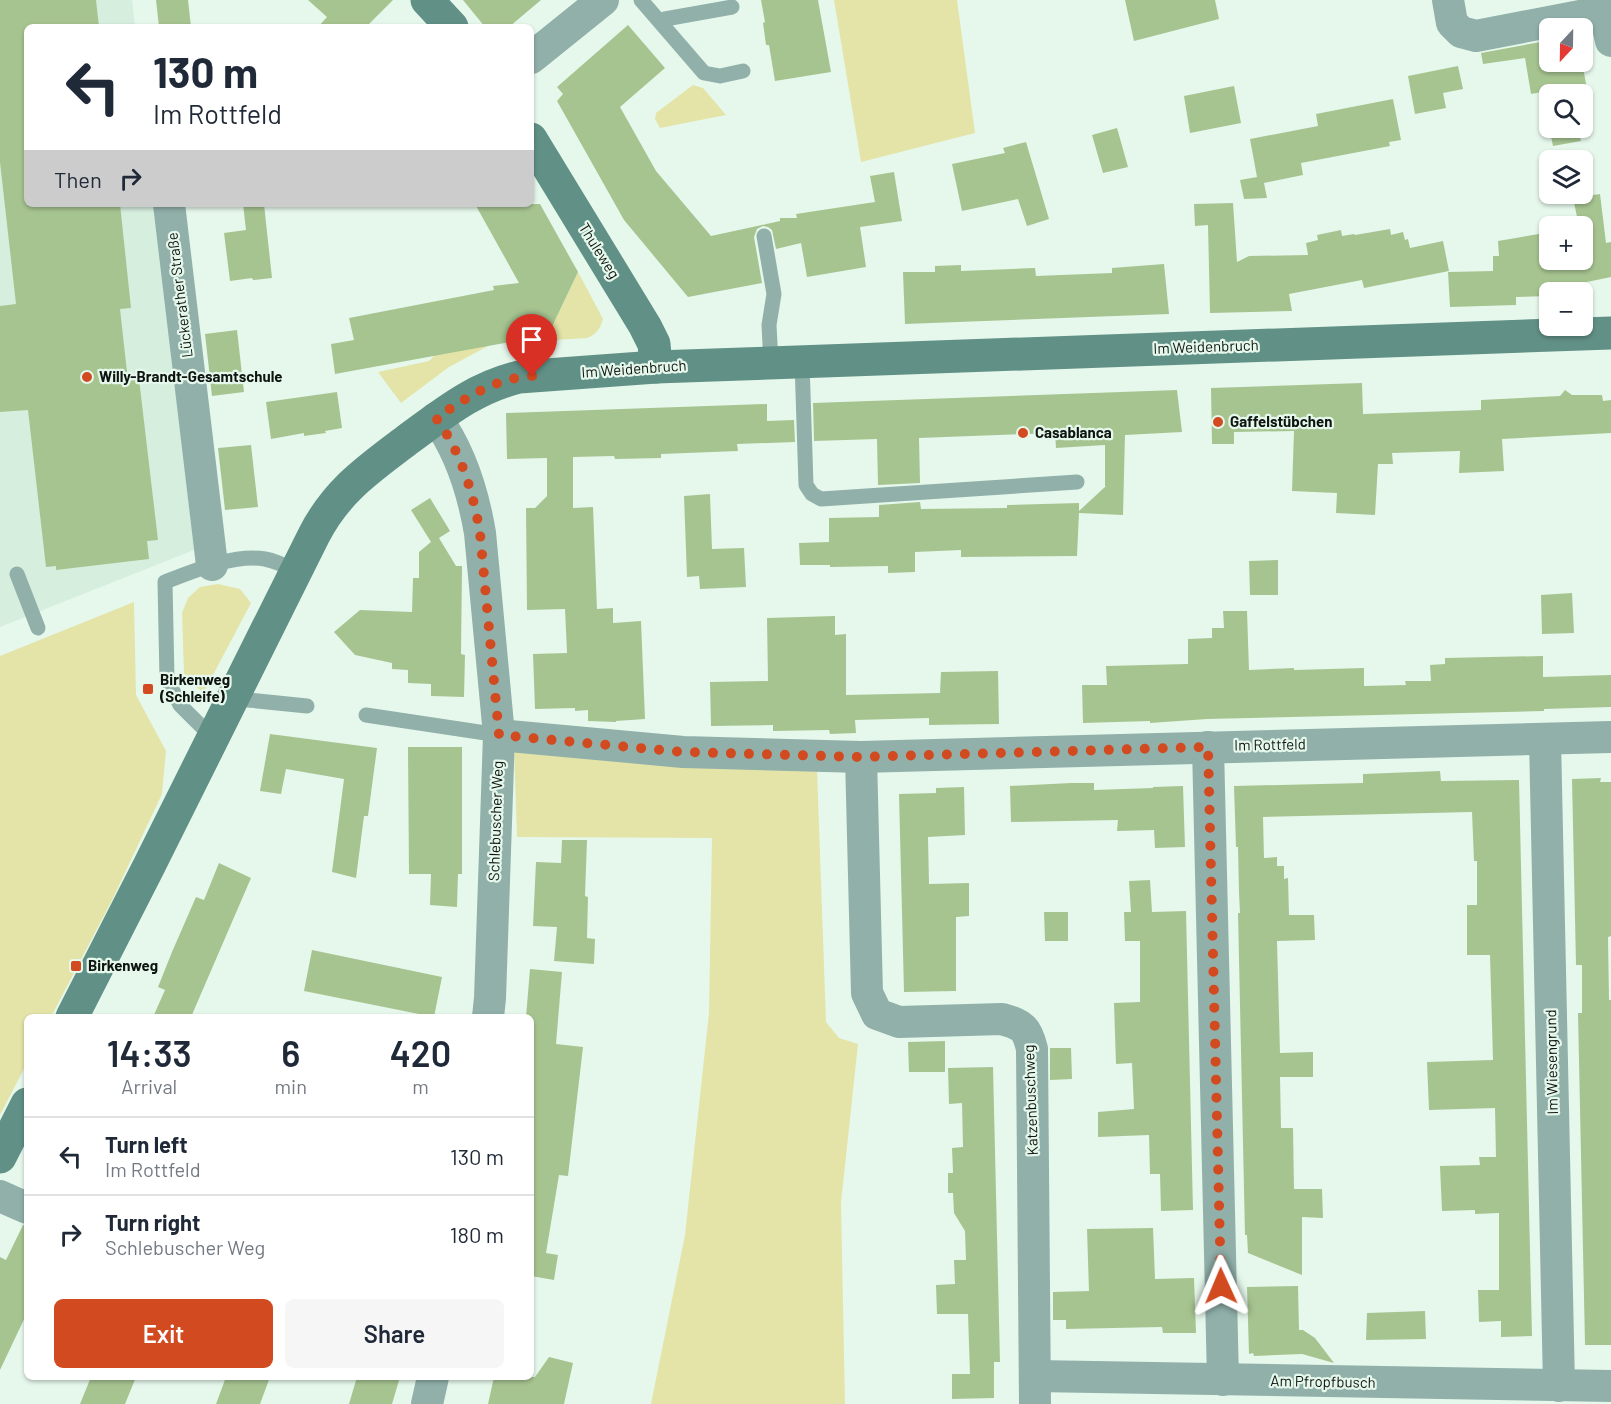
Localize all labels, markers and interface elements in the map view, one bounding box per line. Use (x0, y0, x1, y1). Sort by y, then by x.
north arrow (1539, 18, 1593, 72)
map controls (1539, 18, 1593, 336)
text: 130 m (153, 46, 258, 96)
icon: left (54, 48, 132, 126)
button: search (1539, 84, 1593, 138)
text: Im Rottfeld (153, 97, 282, 129)
button: layers (1539, 150, 1593, 204)
icon: right (114, 162, 147, 195)
text: Then (54, 166, 102, 192)
button: + (1539, 216, 1593, 270)
street label: Thuleweg (576, 219, 624, 282)
street label: Lückerather Straße (162, 231, 196, 359)
button: − (1539, 282, 1593, 336)
pin (506, 314, 557, 376)
icon: arrive (515, 323, 548, 356)
street label: Im Weidenbruch (1153, 335, 1259, 357)
street label: Im Weidenbruch (581, 355, 687, 381)
place label: Willy-Brandt-Gesamtschule (99, 367, 283, 385)
marker: Willy-Brandt-Gesamtschule (80, 370, 94, 384)
place label: Gaffelstübchen (1230, 412, 1332, 430)
marker: Gaffelstübchen (1211, 415, 1225, 429)
place label: Casablanca (1035, 423, 1112, 441)
marker: Casablanca (1016, 426, 1030, 440)
place label: Birkenweg (Schleife) (159, 670, 230, 705)
marker: Birkenweg (Schleife) (141, 682, 155, 696)
street label: Im Rottfeld (1234, 734, 1306, 754)
street label: Schlebuscher Weg (484, 761, 506, 881)
place label: Birkenweg (88, 956, 158, 974)
marker: Birkenweg (69, 959, 83, 973)
street label: Im Wiesengrund (1541, 1009, 1561, 1115)
text: 14:33 (107, 1031, 192, 1074)
text: 6 (281, 1031, 300, 1074)
text: 420 (390, 1031, 451, 1074)
street label: Katzenbuschweg (1019, 1044, 1041, 1156)
text: Arrival (121, 1074, 177, 1098)
text: min (275, 1074, 307, 1098)
text: m (412, 1074, 429, 1098)
text: Turn left (105, 1131, 188, 1157)
icon: left (54, 1140, 87, 1173)
text: 130 m (450, 1143, 504, 1169)
text: Im Rottfeld (105, 1157, 201, 1181)
text: Turn right (105, 1209, 200, 1235)
icon: right (54, 1218, 87, 1251)
text: 180 m (450, 1221, 504, 1247)
text: Schlebuscher Weg (105, 1235, 265, 1259)
position arrow (1189, 1254, 1253, 1318)
button: Exit (54, 1299, 273, 1368)
button: Share (285, 1299, 504, 1368)
street label: Am Pfropfbusch (1270, 1371, 1376, 1391)

